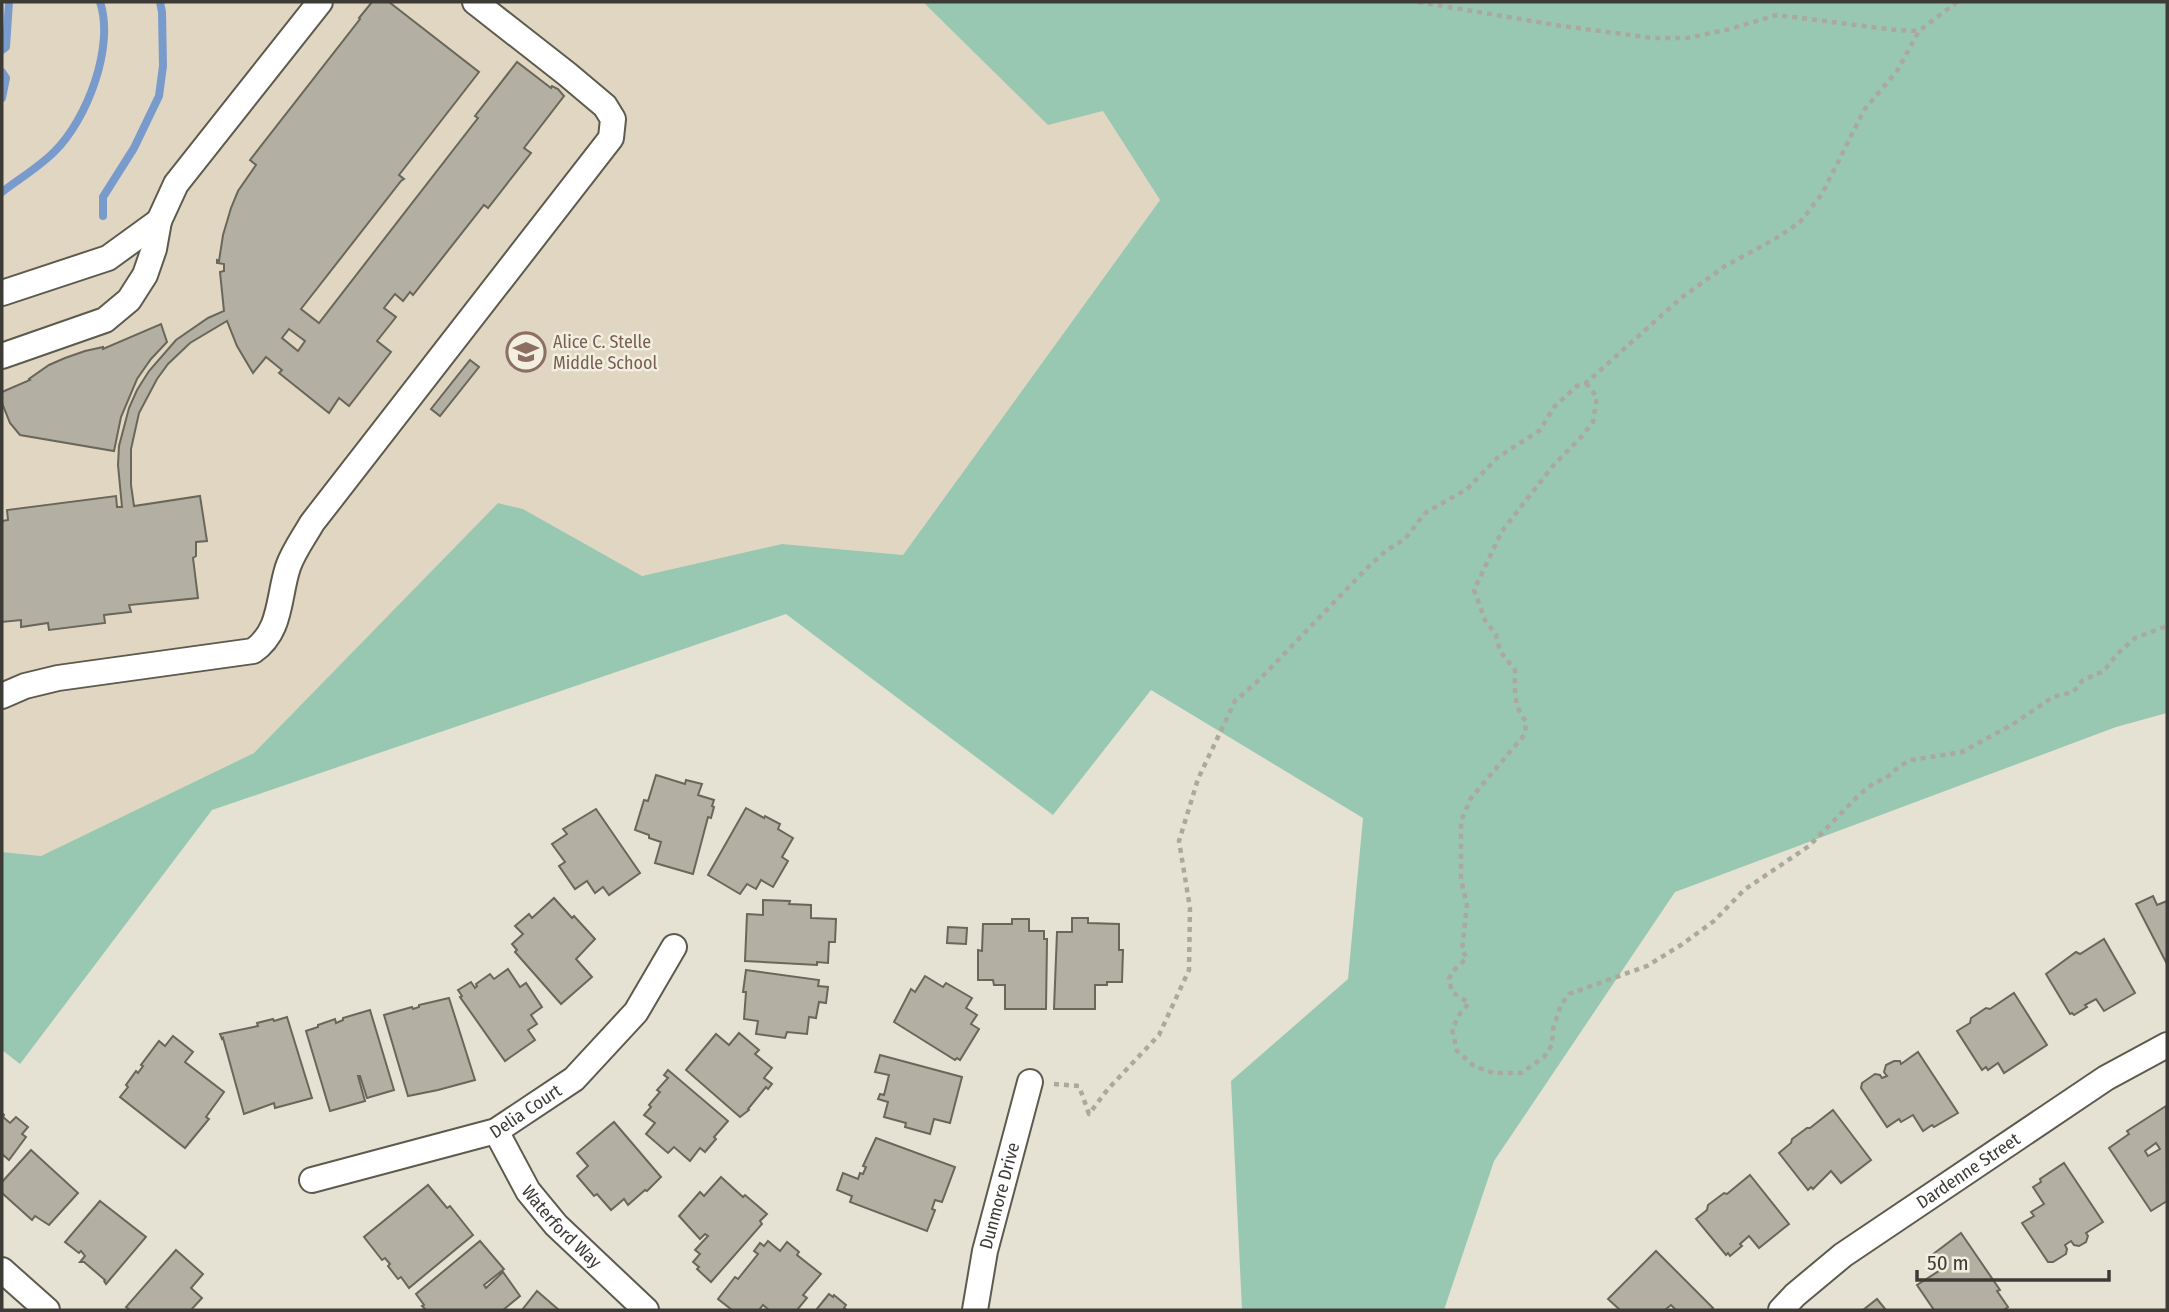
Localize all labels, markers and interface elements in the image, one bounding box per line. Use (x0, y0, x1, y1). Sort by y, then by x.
school or university icon: Alice C. Stelle Middle School (505, 331, 547, 373)
place label: Alice C. Stelle Middle School (553, 331, 657, 374)
street label: Delia Court (486, 1079, 566, 1143)
street label: Dardenne Street (1912, 1128, 2024, 1213)
street label: Dunmore Drive (975, 1140, 1024, 1252)
street label: Waterford Way (517, 1181, 606, 1273)
scale bar (1917, 1238, 2110, 1282)
text: 50 m (1927, 1250, 1969, 1276)

